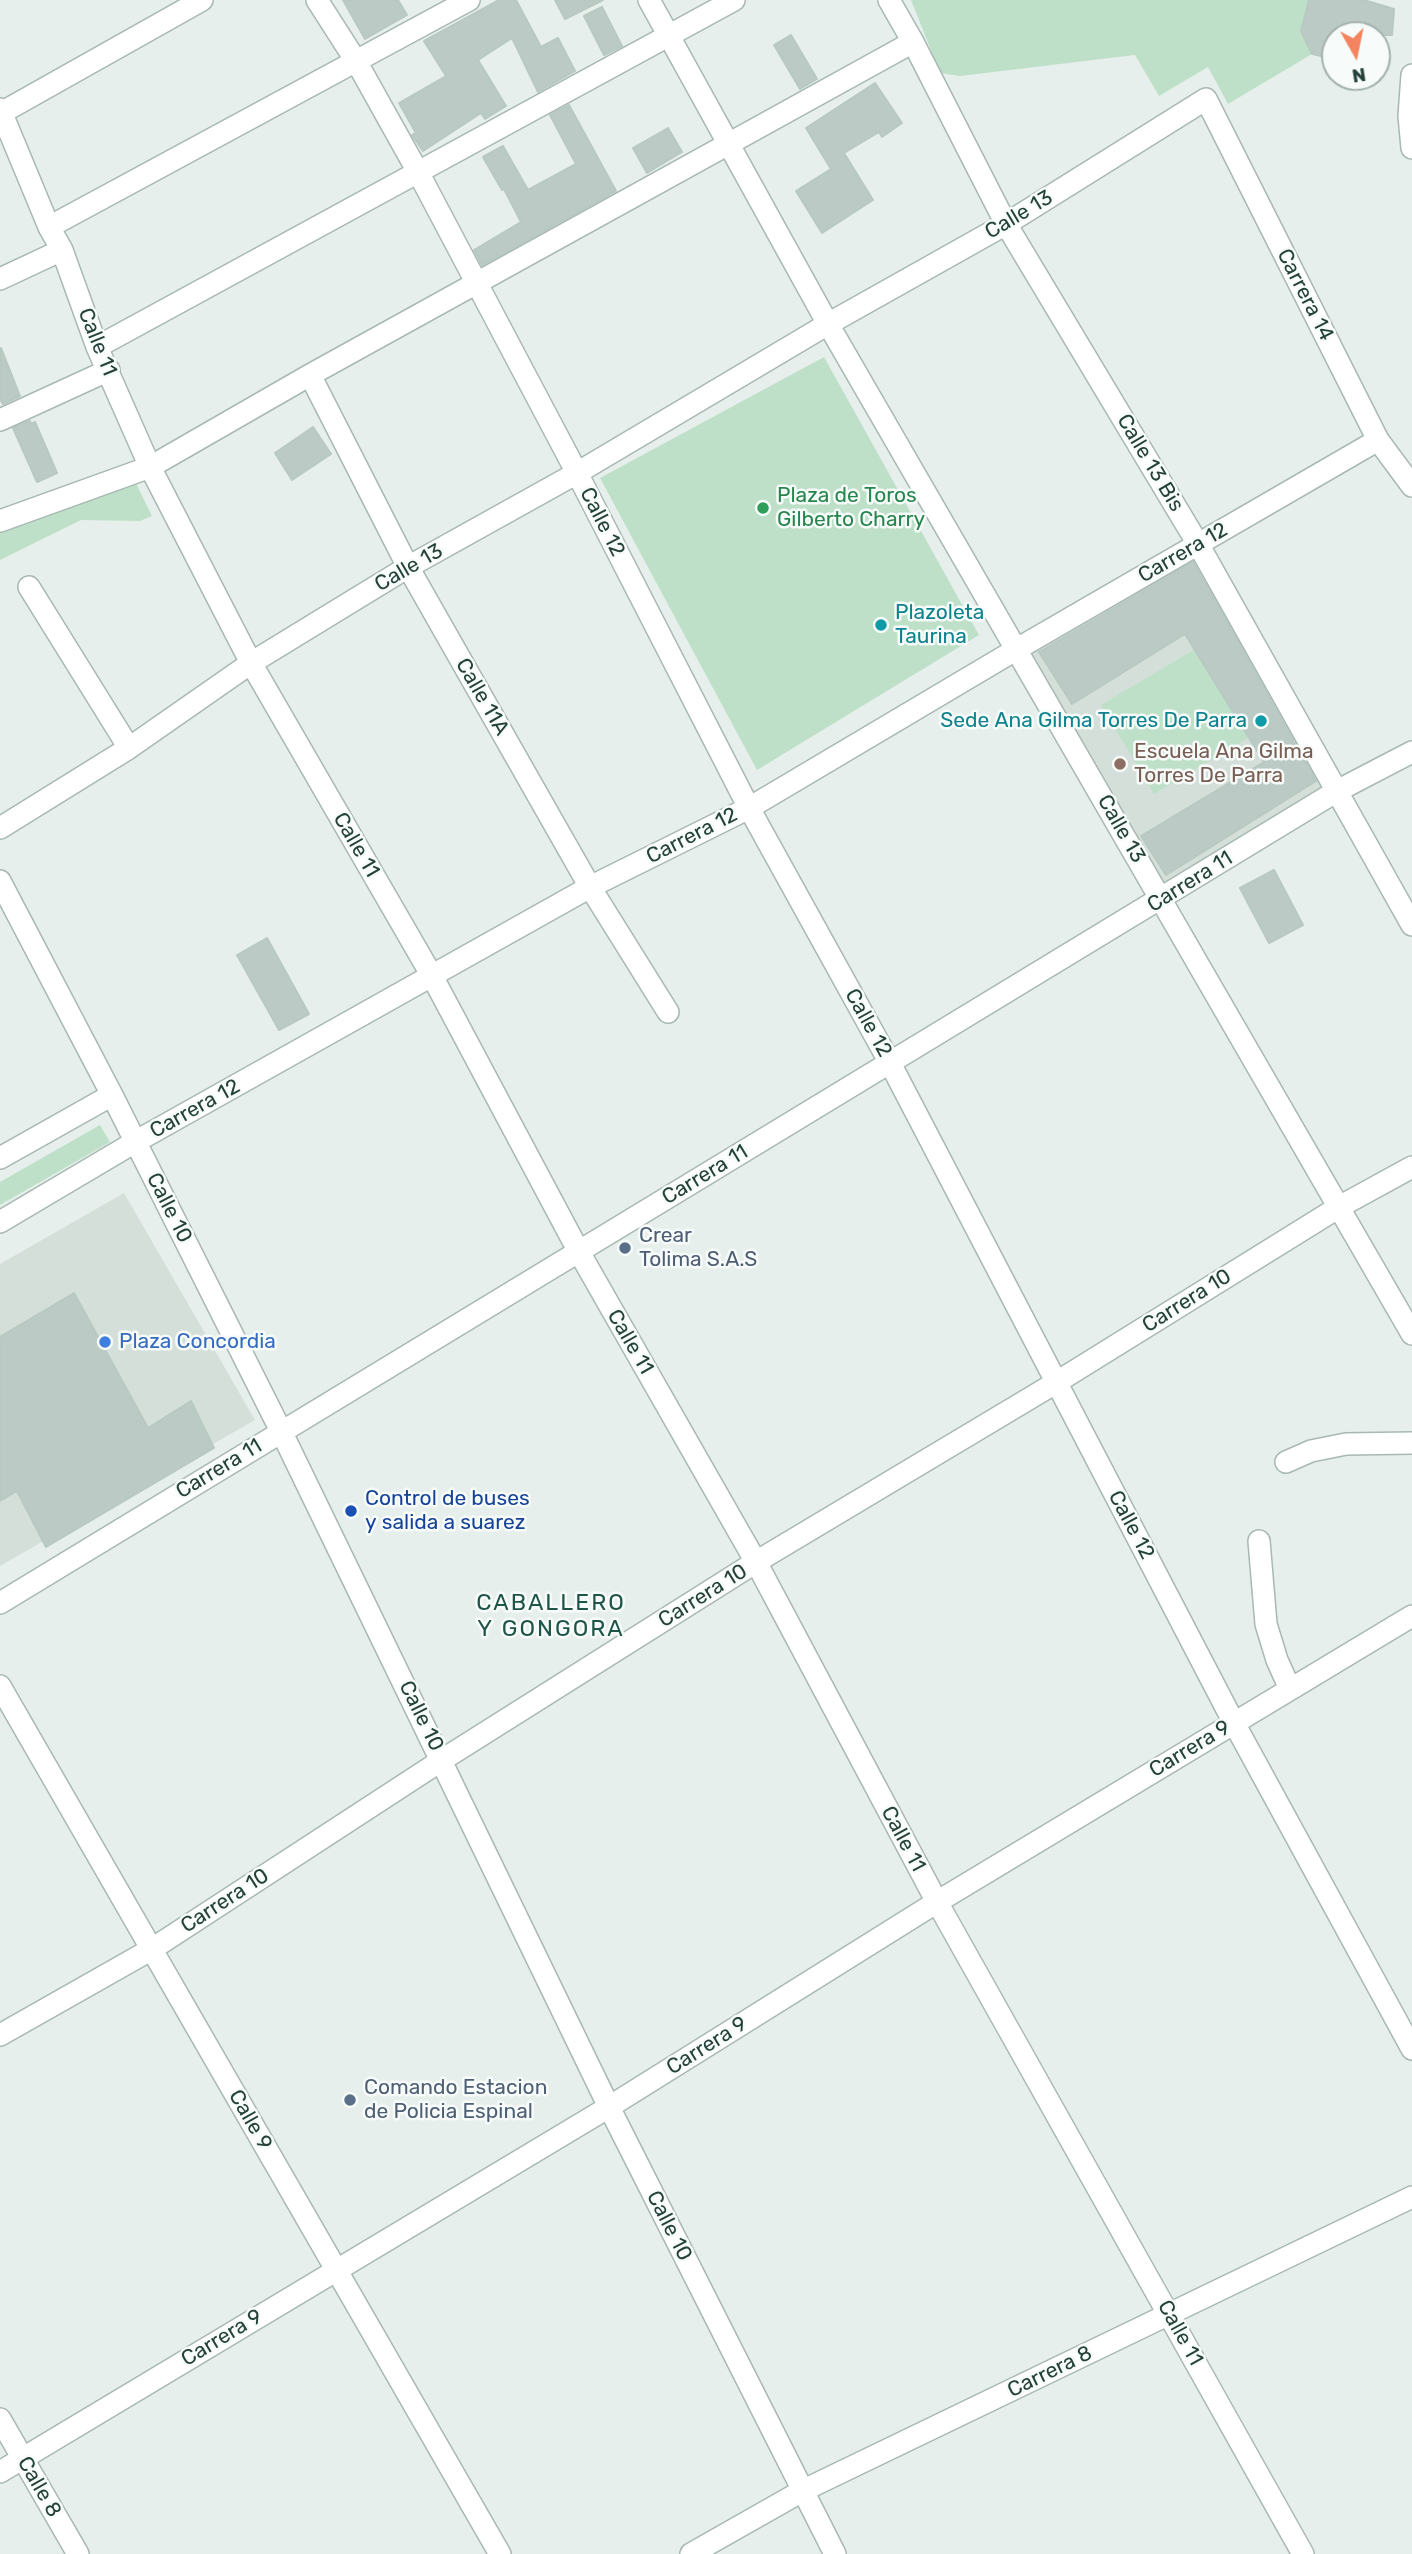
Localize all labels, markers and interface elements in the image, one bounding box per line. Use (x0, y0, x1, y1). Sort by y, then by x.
north arrow (1321, 21, 1391, 91)
text: N (1351, 63, 1368, 88)
street label: Calle 13 (981, 185, 1057, 245)
street label: Carrera 14 (1271, 245, 1339, 345)
street label: Calle 11 (72, 305, 122, 379)
street label: Calle 13 Bis (1111, 410, 1189, 516)
street label: Calle 12 (574, 483, 630, 561)
place label: Plaza de Toros Gilberto Charry (777, 483, 925, 533)
marker: Plaza de Toros Gilberto Charry (755, 500, 771, 516)
street label: Carrera 12 (1134, 517, 1232, 589)
street label: Calle 13 (371, 539, 447, 597)
place label: Plazoleta Taurina (895, 600, 984, 650)
marker: Plazoleta Taurina (873, 617, 889, 633)
street label: Calle 11A (450, 654, 514, 740)
place label: Sede Ana Gilma Torres De Parra (940, 708, 1247, 734)
marker: Sede Ana Gilma Torres De Parra (1253, 713, 1269, 729)
place label: Escuela Ana Gilma Torres De Parra (1134, 739, 1314, 789)
marker: Escuela Ana Gilma Torres De Parra (1112, 756, 1128, 772)
street label: Calle 13 (1092, 791, 1150, 867)
street label: Carrera 12 (642, 802, 742, 870)
street label: Calle 11 (327, 808, 385, 882)
street label: Carrera 11 (1143, 846, 1237, 918)
street label: Calle 12 (839, 985, 897, 1061)
street label: Carrera 12 (146, 1074, 244, 1144)
street label: Carrera 11 (658, 1140, 752, 1210)
street label: Calle 10 (141, 1169, 197, 1247)
place label: Crear Tolima S.A.S (639, 1223, 757, 1273)
marker: Crear Tolima S.A.S (617, 1240, 633, 1256)
street label: Carrera 10 (1138, 1264, 1236, 1338)
street label: Calle 11 (601, 1305, 659, 1379)
place label: Plaza Concordia (119, 1329, 276, 1355)
marker: Plaza Concordia (97, 1334, 113, 1350)
street label: Carrera 11 (172, 1434, 266, 1504)
place label: Control de buses y salida a suarez (365, 1486, 530, 1536)
street label: Calle 12 (1103, 1486, 1159, 1564)
marker: Control de buses y salida a suarez (343, 1503, 359, 1519)
street label: Carrera 10 (654, 1559, 752, 1633)
district label: CABALLERO Y GONGORA (477, 1589, 625, 1643)
street label: Calle 10 (393, 1677, 449, 1755)
street label: Carrera 9 (1145, 1715, 1235, 1783)
street label: Calle 11 (875, 1802, 931, 1876)
street label: Carrera 10 (176, 1863, 274, 1939)
street label: Carrera 9 (662, 2011, 752, 2081)
place label: Comando Estacion de Policia Espinal (364, 2075, 547, 2125)
street label: Calle 9 (223, 2085, 277, 2155)
marker: Comando Estacion de Policia Espinal (342, 2092, 358, 2108)
street label: Calle 10 (641, 2187, 697, 2265)
street label: Calle 11 (1152, 2296, 1208, 2370)
street label: Carrera 9 (177, 2304, 267, 2372)
street label: Carrera 8 (1004, 2341, 1096, 2403)
street label: Calle 8 (12, 2452, 66, 2522)

